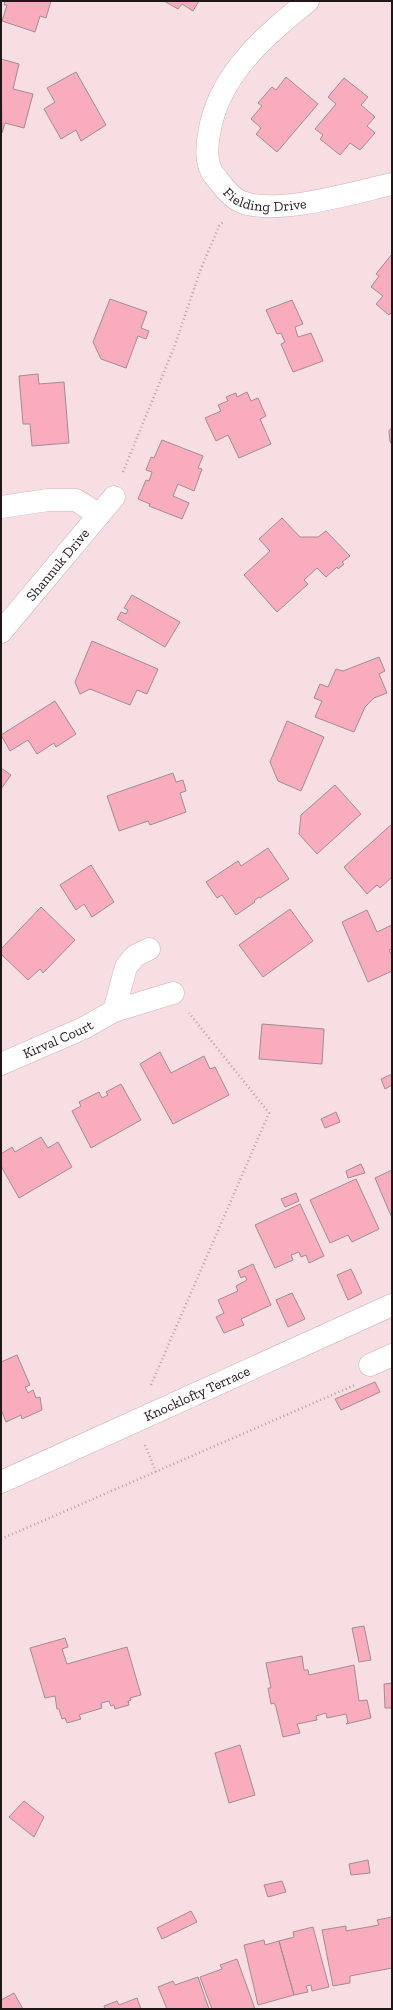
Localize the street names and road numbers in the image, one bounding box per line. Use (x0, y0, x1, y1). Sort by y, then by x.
street label: Fielding Drive (219, 184, 308, 215)
street label: Shannuk Drive (23, 525, 93, 605)
street label: Kirval Court (20, 1016, 97, 1062)
street label: Knocklofty Terrace (141, 1362, 253, 1425)

